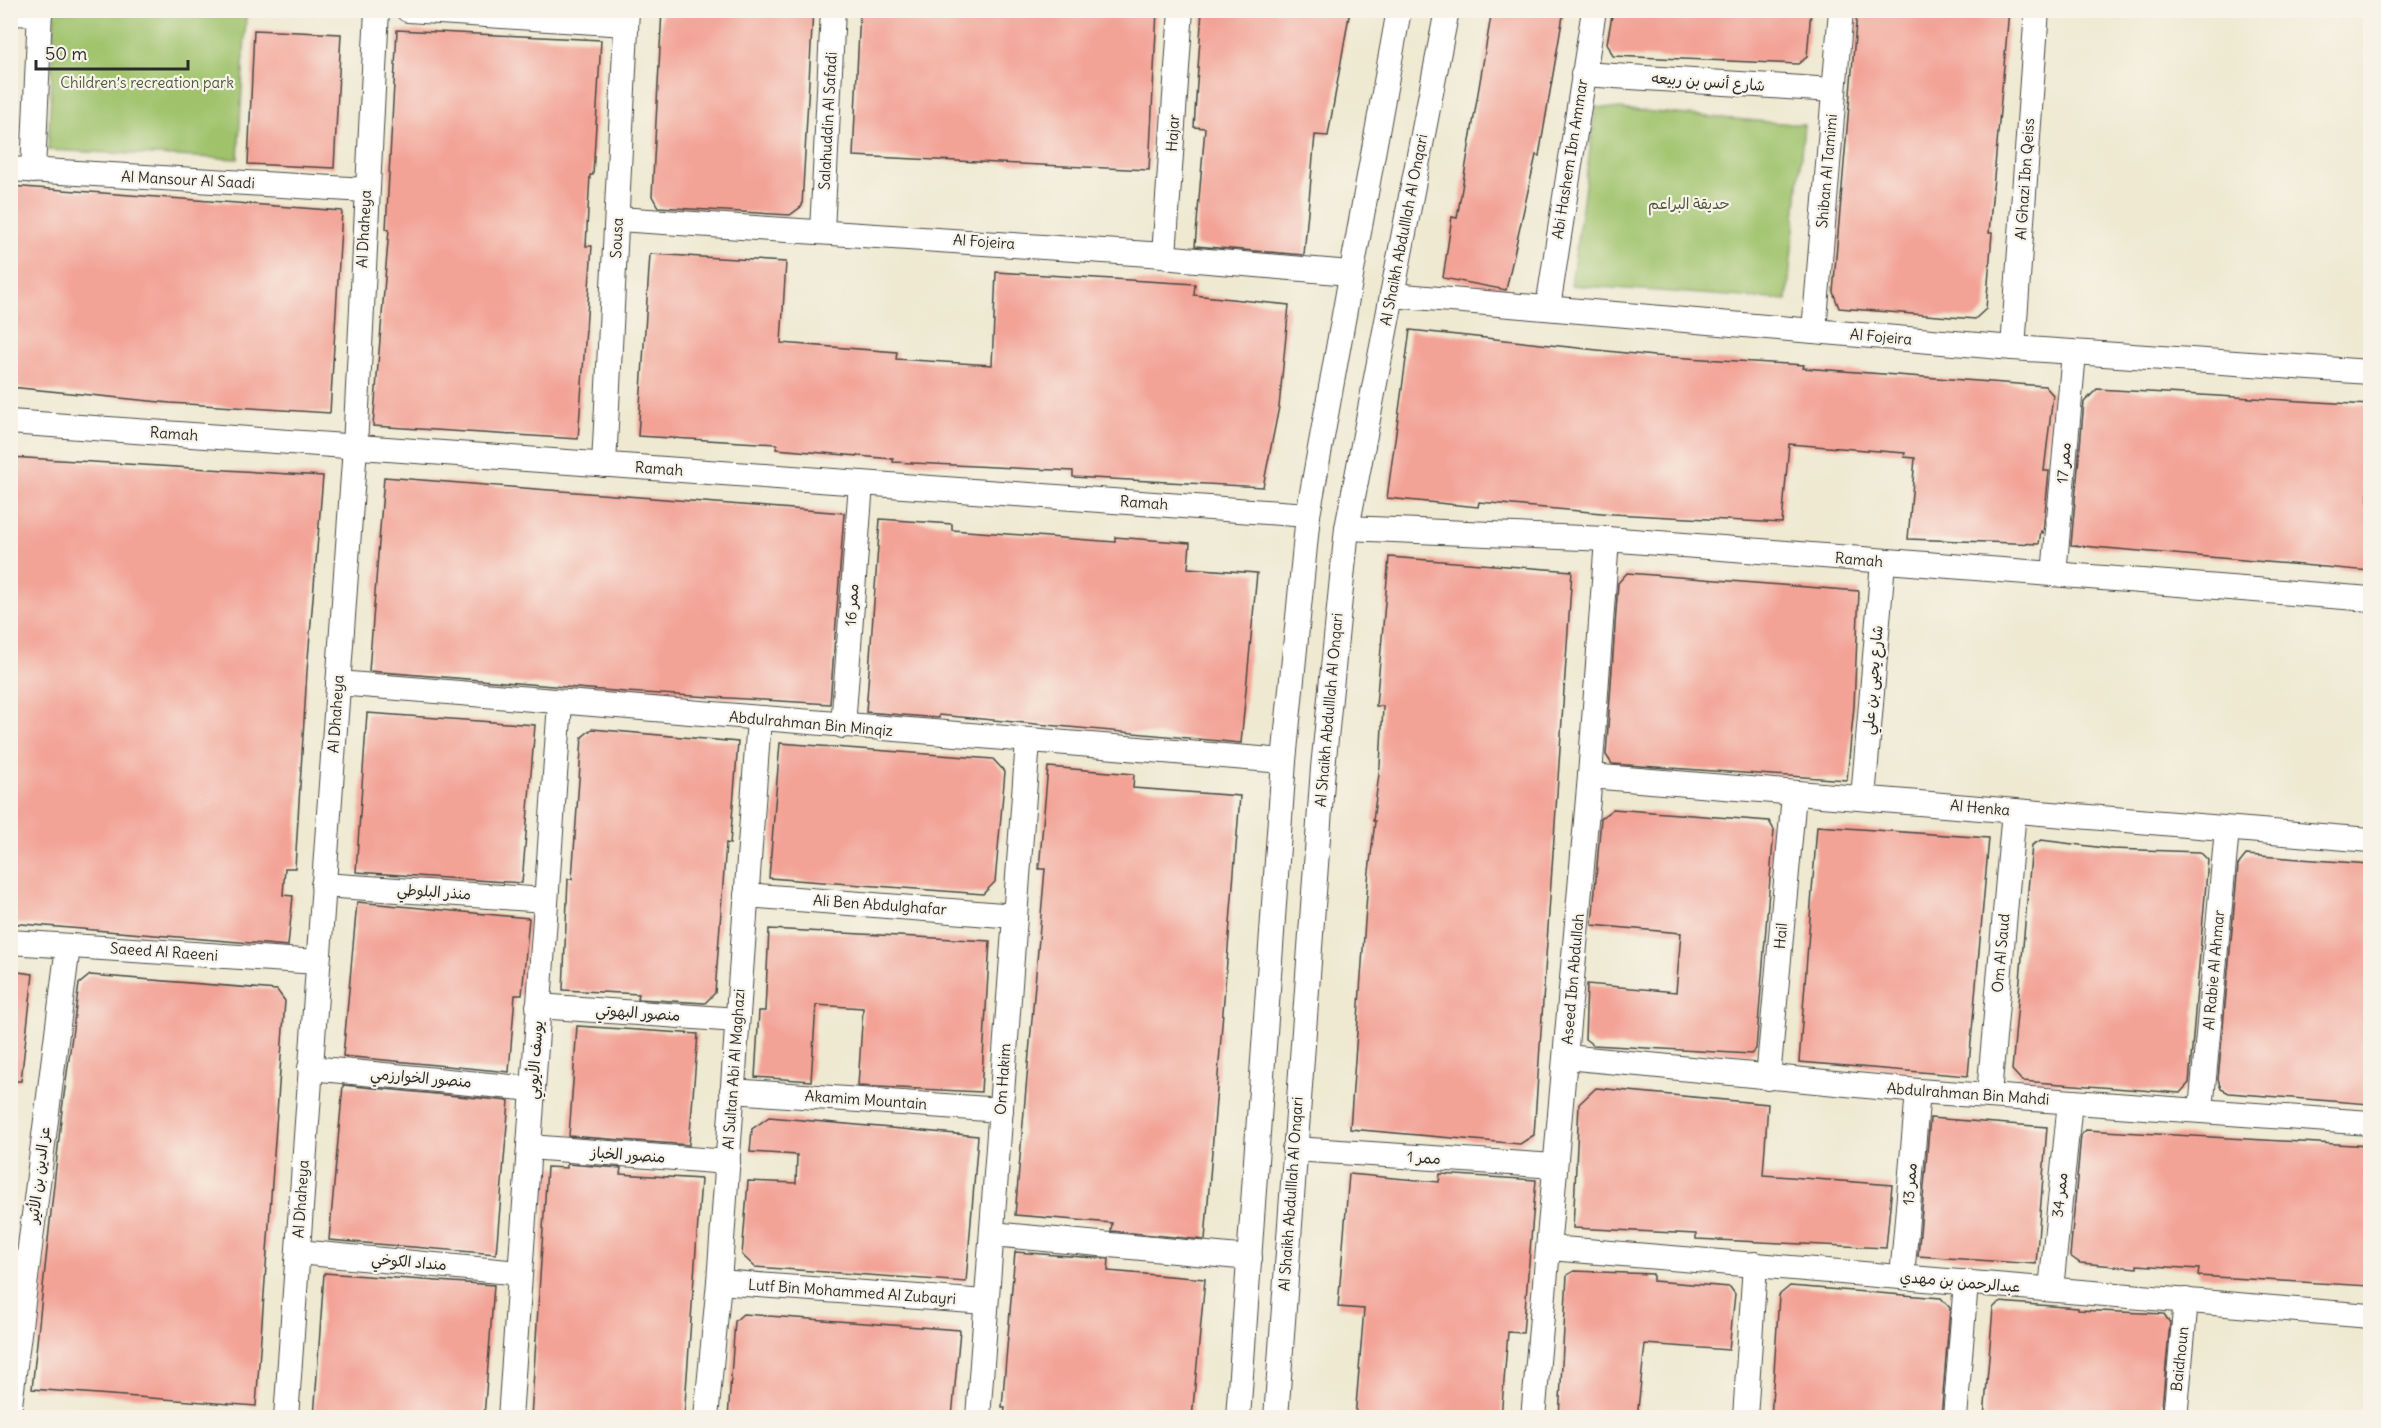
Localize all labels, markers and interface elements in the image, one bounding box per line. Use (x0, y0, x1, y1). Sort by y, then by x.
scale bar (36, 33, 188, 71)
text: 50 m (45, 42, 87, 65)
street label: Salahuddin Al Safadi (814, 51, 841, 190)
street label: شارع أنس بن ربيعه (1650, 68, 1766, 96)
park label: Children’s recreation park (60, 73, 234, 92)
street label: Abi Hashem Ibn Ammar (1547, 77, 1592, 240)
street label: Shiban Al Tamimi (1812, 113, 1841, 229)
street label: Hajar (1162, 114, 1183, 152)
street label: Al Ghazi Ibn Qeiss (2011, 117, 2038, 241)
street label: Al Shaikh Abdulllah Al Onqari (1376, 132, 1431, 327)
street label: Al Mansour Al Saadi (121, 167, 255, 192)
street label: Al Dhaheya (352, 189, 375, 269)
park label: حديقة البراعم (1648, 194, 1730, 216)
street label: Sousa (606, 217, 627, 259)
street label: Al Fojeira (952, 230, 1016, 253)
street label: Al Fojeira (1849, 324, 1913, 349)
street label: Ramah (149, 422, 199, 445)
street label: ممر 17 (2052, 442, 2075, 484)
street label: Ramah (634, 457, 684, 480)
street label: Ramah (1119, 491, 1169, 514)
street label: Ramah (1834, 548, 1884, 571)
street label: ممر 16 (841, 583, 862, 627)
street label: Al Shaikh Abdulllah Al Onqari (1311, 612, 1346, 808)
street label: شارع يحيى بن علي (1858, 624, 1891, 736)
street label: Al Dhaheya (323, 674, 348, 754)
street label: Abdulrahman Bin Minqiz (728, 707, 894, 740)
street label: Al Henka (1949, 795, 2011, 820)
street label: منذر البلوطي (396, 879, 472, 908)
street label: Ali Ben Abdulghafar (813, 890, 947, 919)
street label: Al Rabie Al Ahmar (2199, 909, 2228, 1031)
street label: Aseed Ibn Abdullah (1557, 912, 1588, 1045)
street label: Om Al Saud (1988, 912, 2013, 993)
street label: Hail (1770, 922, 1791, 950)
street label: Saeed Al Raeeni (109, 938, 219, 965)
street label: Al Sultan Abi Al Maghazi (718, 988, 749, 1150)
street label: منصور البهوتي (595, 1000, 681, 1029)
street label: يوسف الأيوبي (522, 1020, 551, 1100)
street label: Om Hakim (991, 1042, 1014, 1115)
street label: منصور الخوارزمي (369, 1064, 472, 1095)
street label: Abdulrahman Bin Mahdi (1886, 1078, 2050, 1109)
street label: Akamim Mountain (804, 1086, 928, 1113)
street label: Al Shaikh Abdulllah Al Onqari (1274, 1096, 1307, 1292)
street label: عز الدين بن الأثير (23, 1125, 54, 1226)
street label: منصور الخباز (589, 1142, 666, 1167)
street label: ممر 1 (1406, 1147, 1442, 1168)
street label: Al Dhaheya (288, 1159, 313, 1239)
street label: ممر 13 (1898, 1162, 1921, 1206)
street label: ممر 34 (2048, 1172, 2071, 1218)
street label: منداد الكوخي (370, 1249, 448, 1278)
street label: عبدالرحمن بن مهدي (1899, 1267, 2021, 1298)
street label: Lutf Bin Mohammed Al Zubayri (747, 1275, 957, 1308)
street label: Baidhoun (2167, 1325, 2192, 1392)

